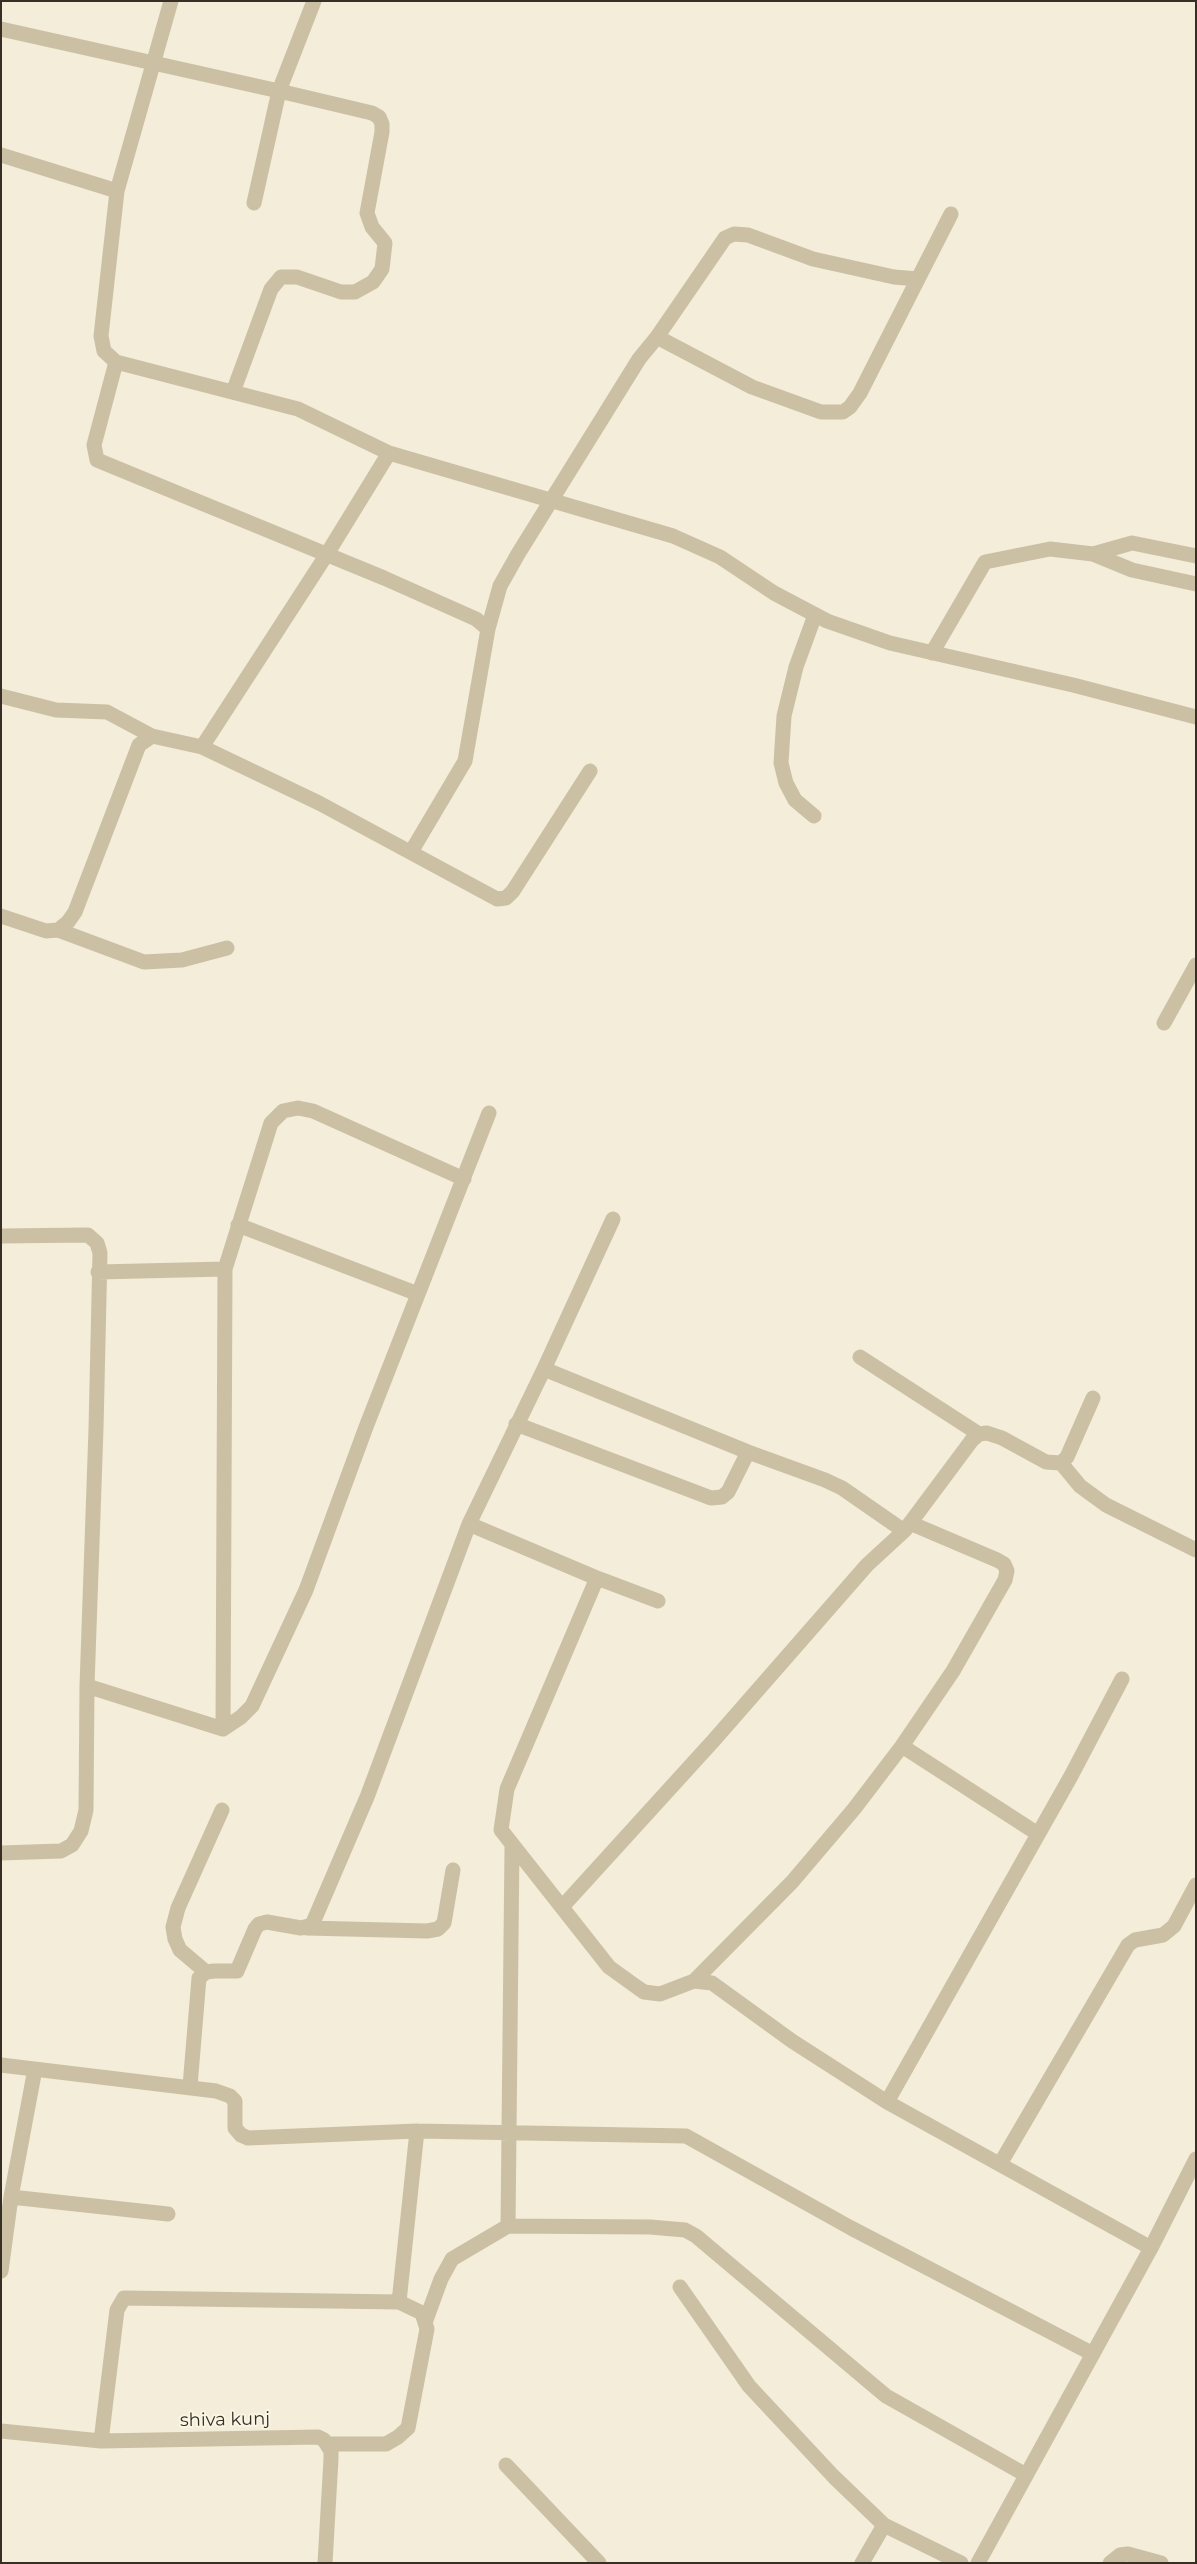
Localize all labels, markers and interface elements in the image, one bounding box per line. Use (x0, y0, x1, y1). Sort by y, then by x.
street label: shiva kunj (180, 2408, 270, 2432)

